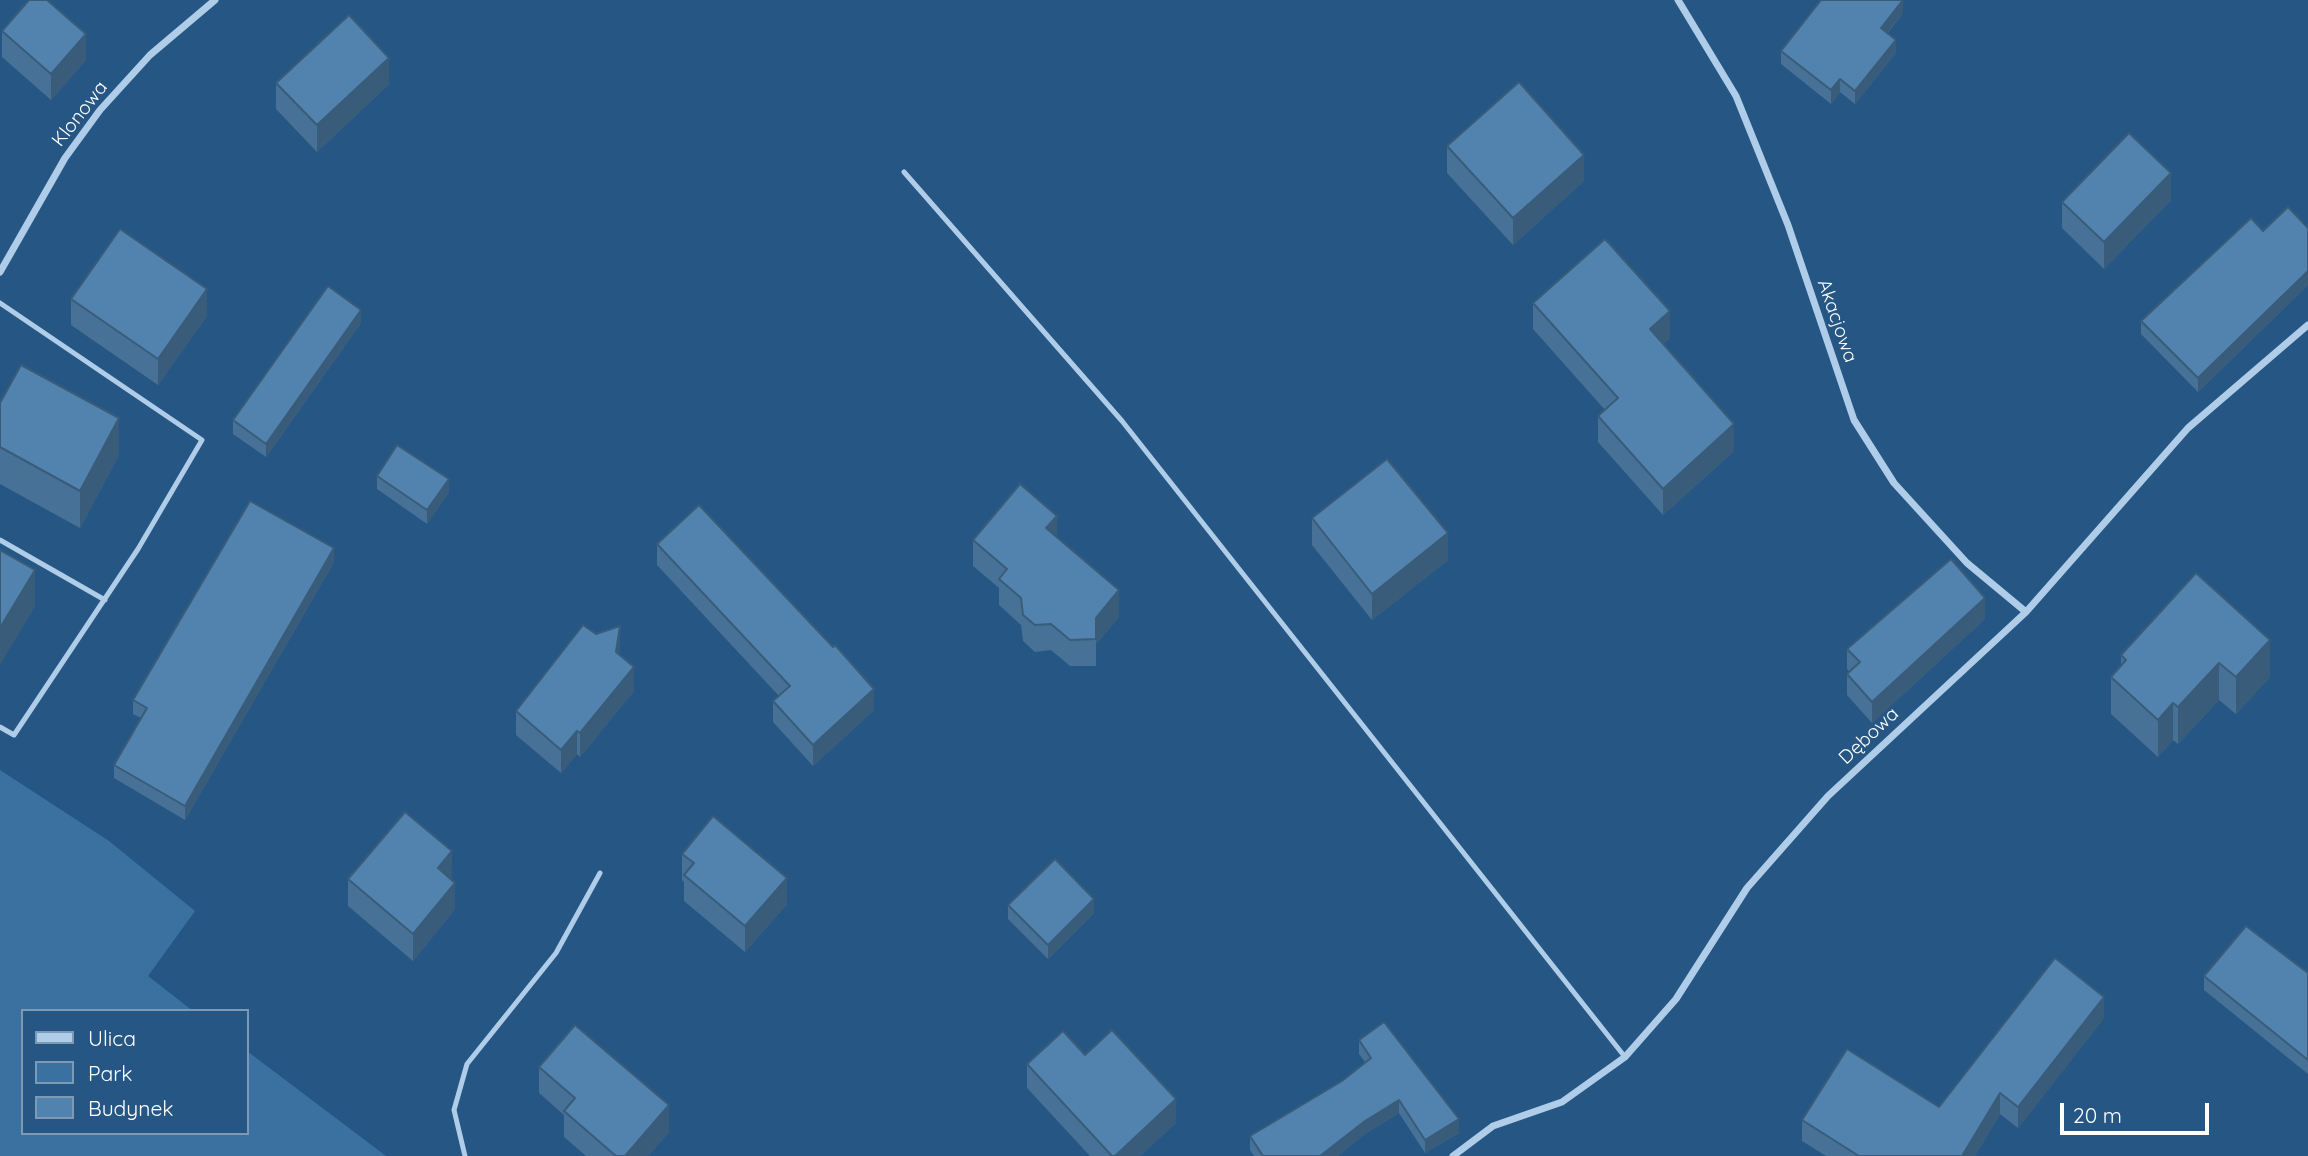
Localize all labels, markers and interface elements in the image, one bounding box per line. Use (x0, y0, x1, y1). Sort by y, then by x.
street label: Klonowa (47, 77, 113, 151)
street label: Akacjowa (1812, 277, 1862, 365)
street label: Dębowa (1834, 703, 1904, 769)
legend (21, 1009, 248, 1135)
text: Ulica (88, 1025, 136, 1051)
text: Park (88, 1060, 132, 1086)
scale bar (2063, 1090, 2212, 1134)
text: Budynek (88, 1095, 174, 1121)
text: 20 m (2073, 1102, 2122, 1128)

